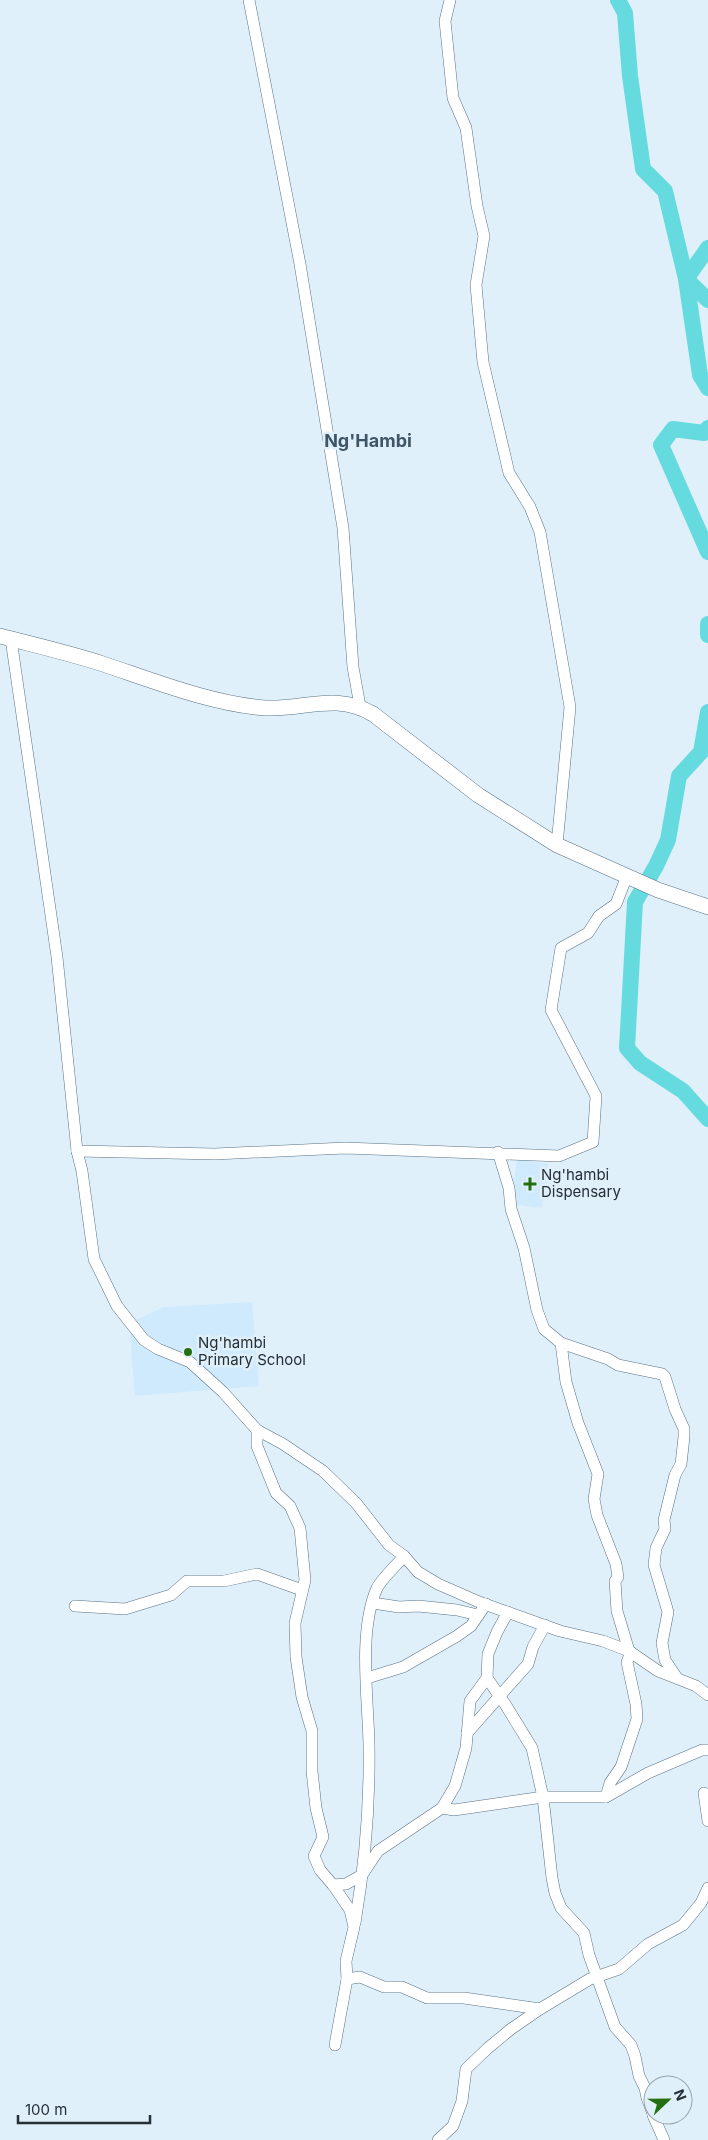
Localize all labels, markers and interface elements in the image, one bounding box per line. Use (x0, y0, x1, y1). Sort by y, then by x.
district label: Ng'Hambi (324, 430, 412, 451)
place label: Ng'hambi Dispensary (541, 1165, 621, 1201)
marker: Ng'hambi Dispensary (523, 1177, 537, 1191)
place label: Ng'hambi Primary School (198, 1333, 306, 1369)
marker: Ng'hambi Primary School (182, 1346, 194, 1358)
north arrow (643, 2075, 693, 2125)
text: N (671, 2087, 690, 2103)
scale bar (18, 2092, 150, 2124)
text: 100 m (25, 2100, 67, 2119)

